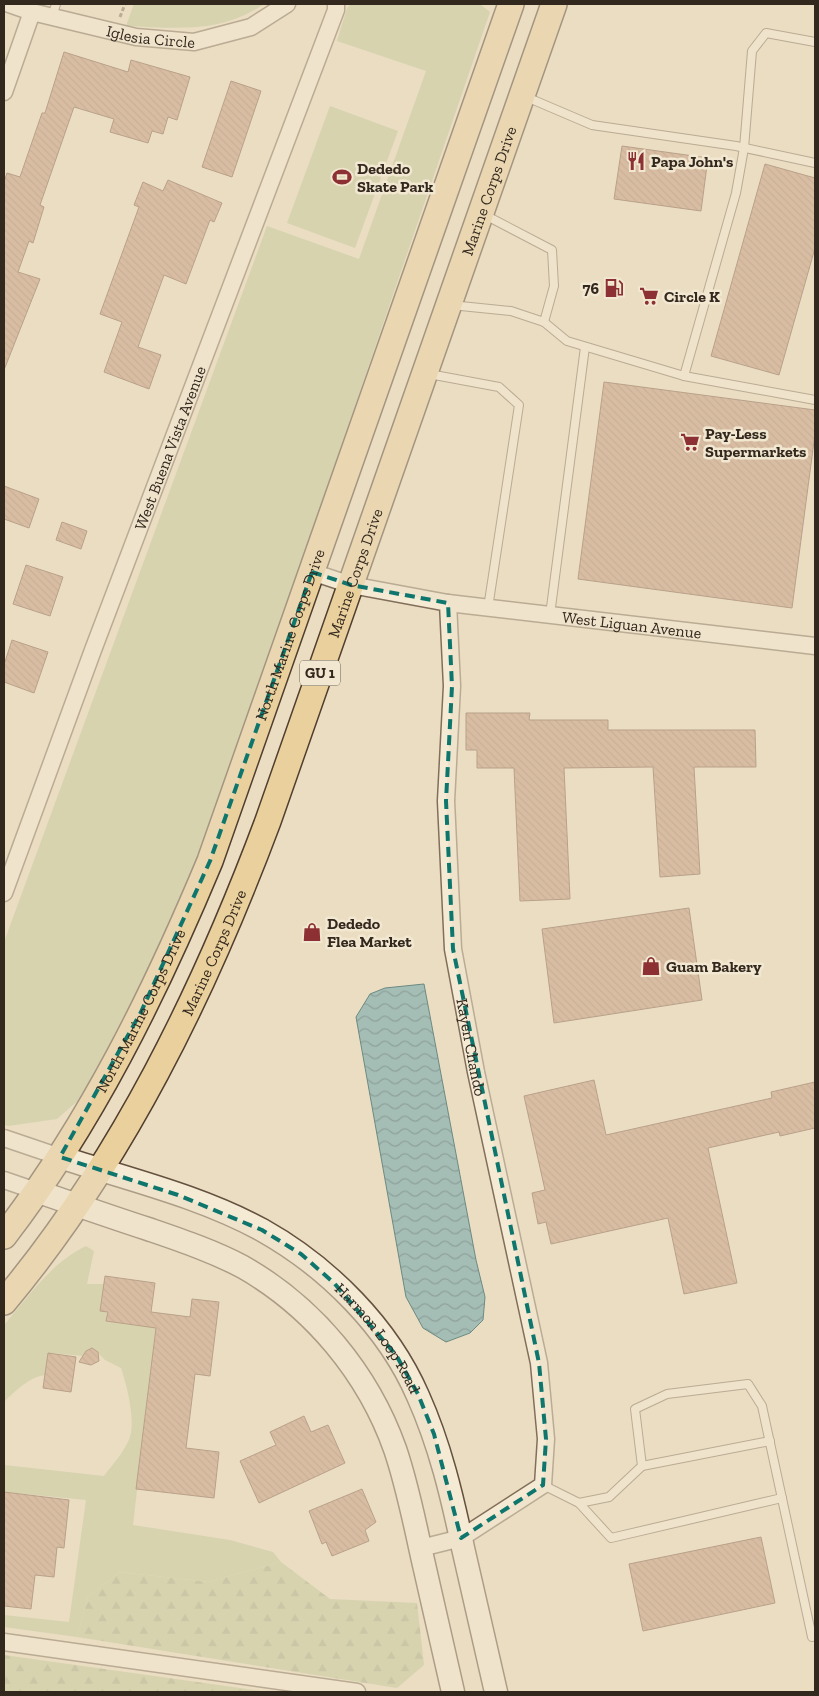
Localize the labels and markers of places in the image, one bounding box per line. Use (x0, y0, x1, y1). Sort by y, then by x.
restaurant icon: Papa John's (625, 150, 647, 172)
place label: Papa John's (651, 152, 733, 171)
place label: Dededo Skate Park (357, 159, 433, 196)
sports icon: Dededo Skate Park (331, 166, 353, 188)
fuel station icon: 76 (603, 277, 625, 299)
place label: 76 (583, 279, 599, 298)
supermarket icon: Circle K (638, 285, 660, 307)
place label: Circle K (664, 287, 720, 306)
place label: Pay-Less Supermarkets (705, 424, 806, 461)
supermarket icon: Pay-Less Supermarkets (679, 431, 701, 453)
place label: Dededo Flea Market (327, 914, 412, 951)
shop icon: Dededo Flea Market (301, 921, 323, 943)
shop icon: Guam Bakery (640, 955, 662, 977)
place label: Guam Bakery (666, 957, 762, 976)

